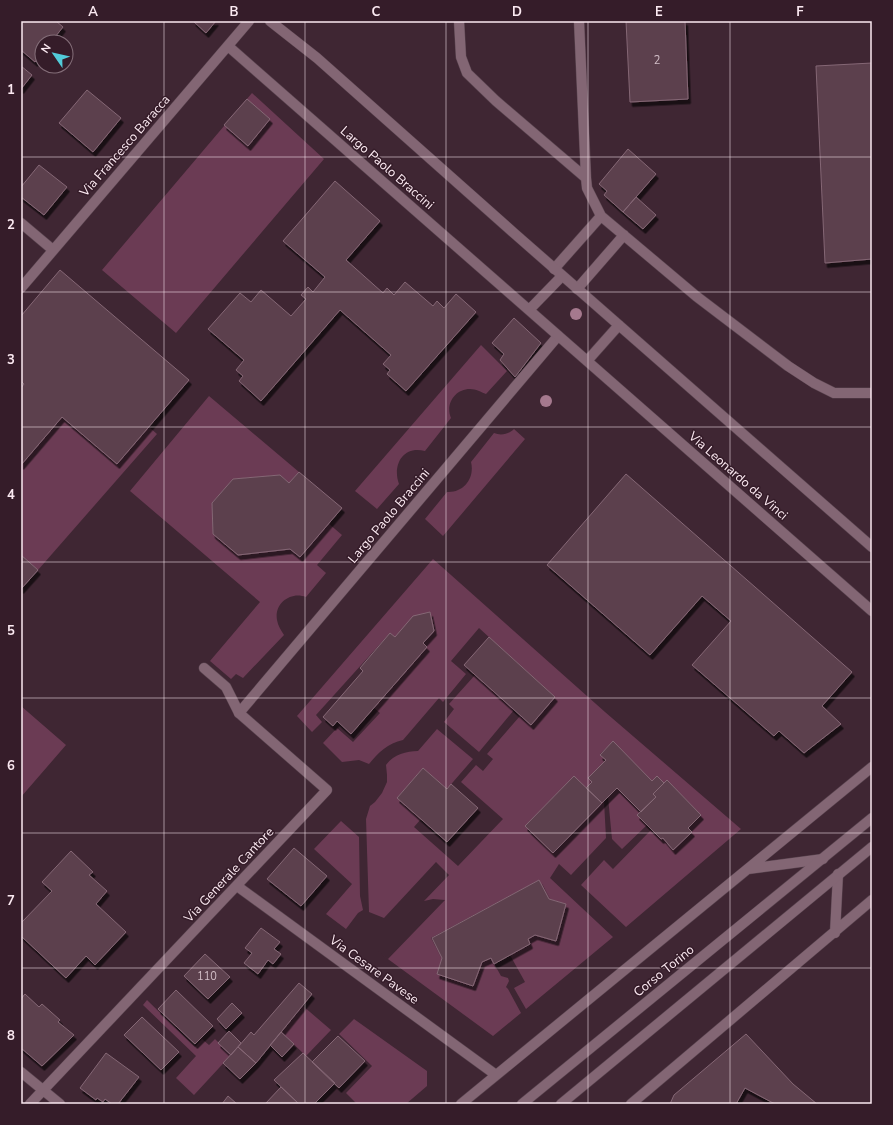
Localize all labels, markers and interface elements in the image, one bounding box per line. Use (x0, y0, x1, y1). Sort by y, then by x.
text: A (88, 3, 98, 21)
text: B (230, 3, 239, 21)
text: C (372, 3, 381, 21)
text: D (512, 3, 522, 21)
text: E (655, 3, 663, 21)
text: F (796, 3, 804, 21)
north arrow (34, 34, 74, 74)
text: N (38, 41, 55, 56)
house number: 2 (654, 53, 660, 68)
text: 1 (7, 81, 15, 99)
street label: Via Francesco Baracca (75, 91, 174, 202)
street label: Largo Paolo Braccini (336, 122, 438, 214)
text: 2 (7, 216, 15, 234)
text: 3 (7, 351, 15, 369)
street label: Via Leonardo da Vinci (684, 427, 792, 524)
street label: Largo Paolo Braccini (344, 465, 434, 567)
text: 4 (7, 486, 15, 504)
text: 5 (7, 622, 15, 640)
text: 6 (7, 757, 15, 775)
street label: Via Generale Cantore (179, 823, 278, 927)
text: 7 (7, 892, 15, 910)
street label: Via Cesare Pavese (325, 931, 423, 1009)
street label: Corso Torino (630, 941, 698, 1001)
house number: 110 (197, 969, 217, 984)
text: 8 (7, 1027, 15, 1045)

